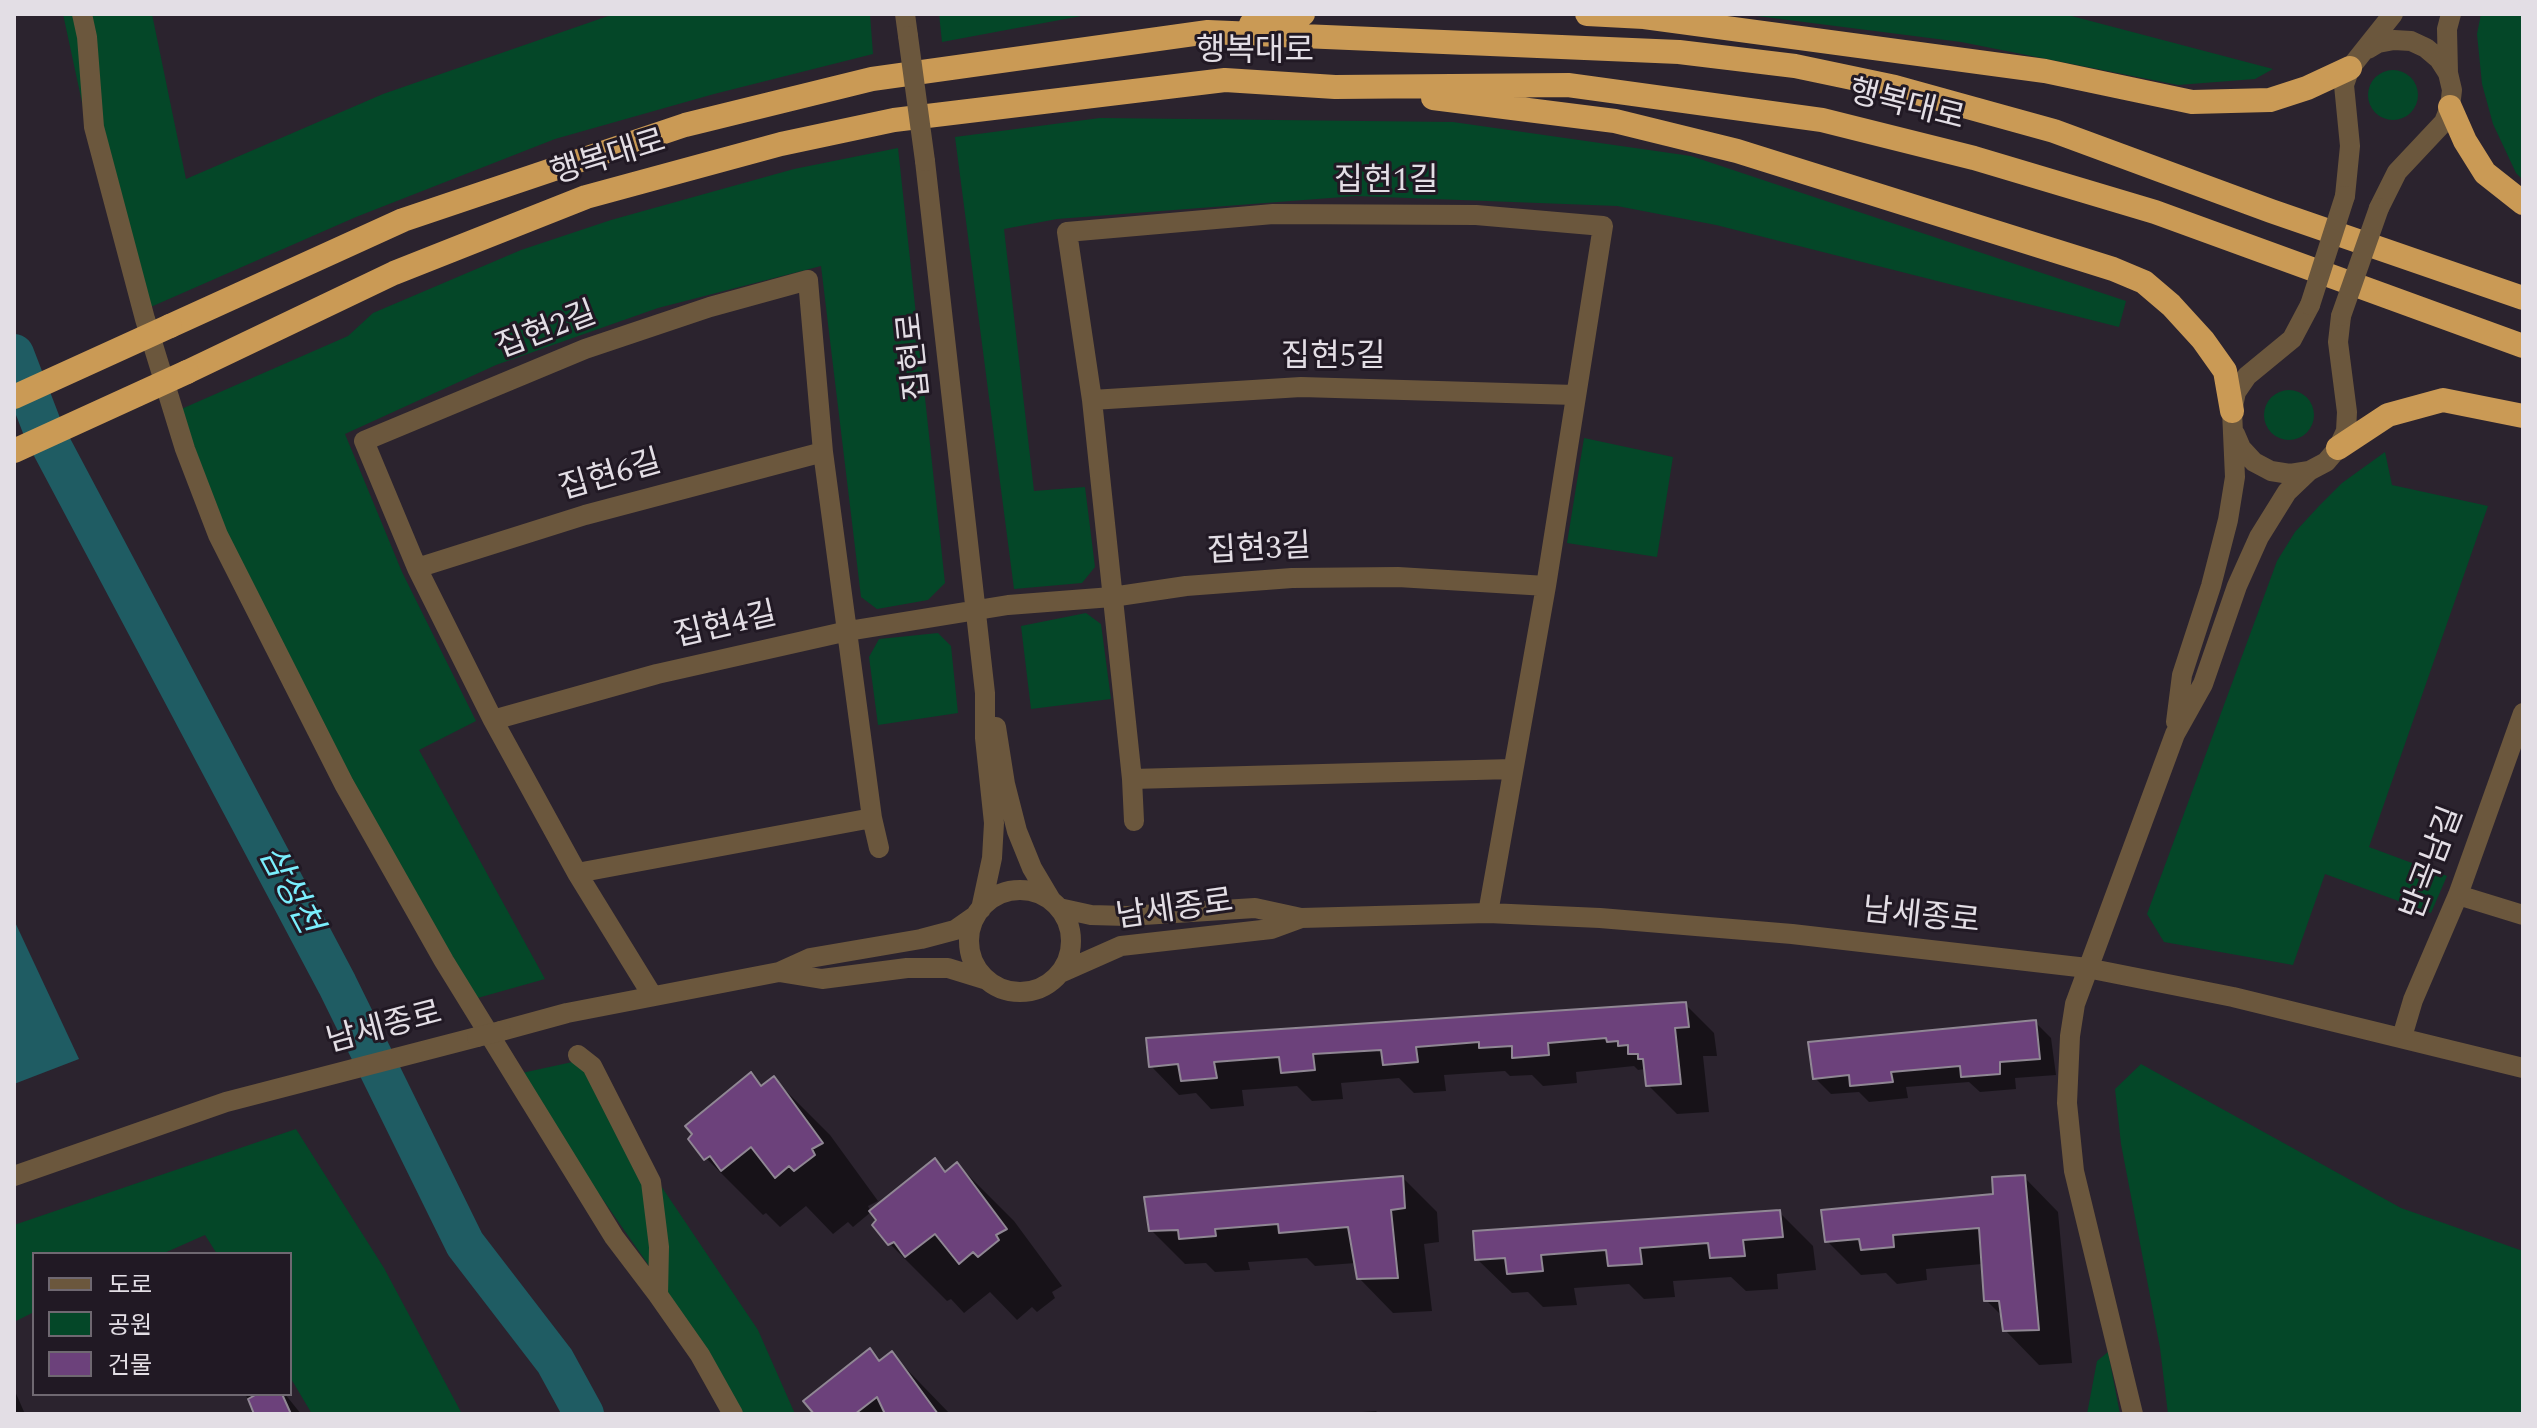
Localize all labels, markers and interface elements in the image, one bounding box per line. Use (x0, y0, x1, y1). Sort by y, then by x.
street label: 행복대로 (1196, 35, 1314, 73)
street label: 행복대로 (1844, 75, 1968, 141)
street label: 행복대로 (547, 124, 671, 196)
street label: 집현1길 (1334, 165, 1438, 203)
street label: 집현2길 (491, 296, 603, 370)
street label: 집현로 (893, 310, 941, 402)
street label: 집현5길 (1281, 341, 1385, 379)
street label: 집현6길 (556, 445, 666, 511)
street label: 집현3길 (1206, 530, 1312, 574)
street label: 집현4길 (671, 598, 781, 658)
street label: 반곡남길 (2396, 802, 2474, 926)
water label: 삼성천 (247, 840, 327, 942)
street label: 남세종로 (1114, 885, 1236, 939)
street label: 남세종로 (1860, 894, 1982, 944)
street label: 남세종로 (323, 996, 447, 1064)
legend (32, 1252, 292, 1396)
text: 도로 (108, 1268, 152, 1304)
text: 공원 (108, 1308, 152, 1344)
text: 건물 (108, 1348, 152, 1384)

